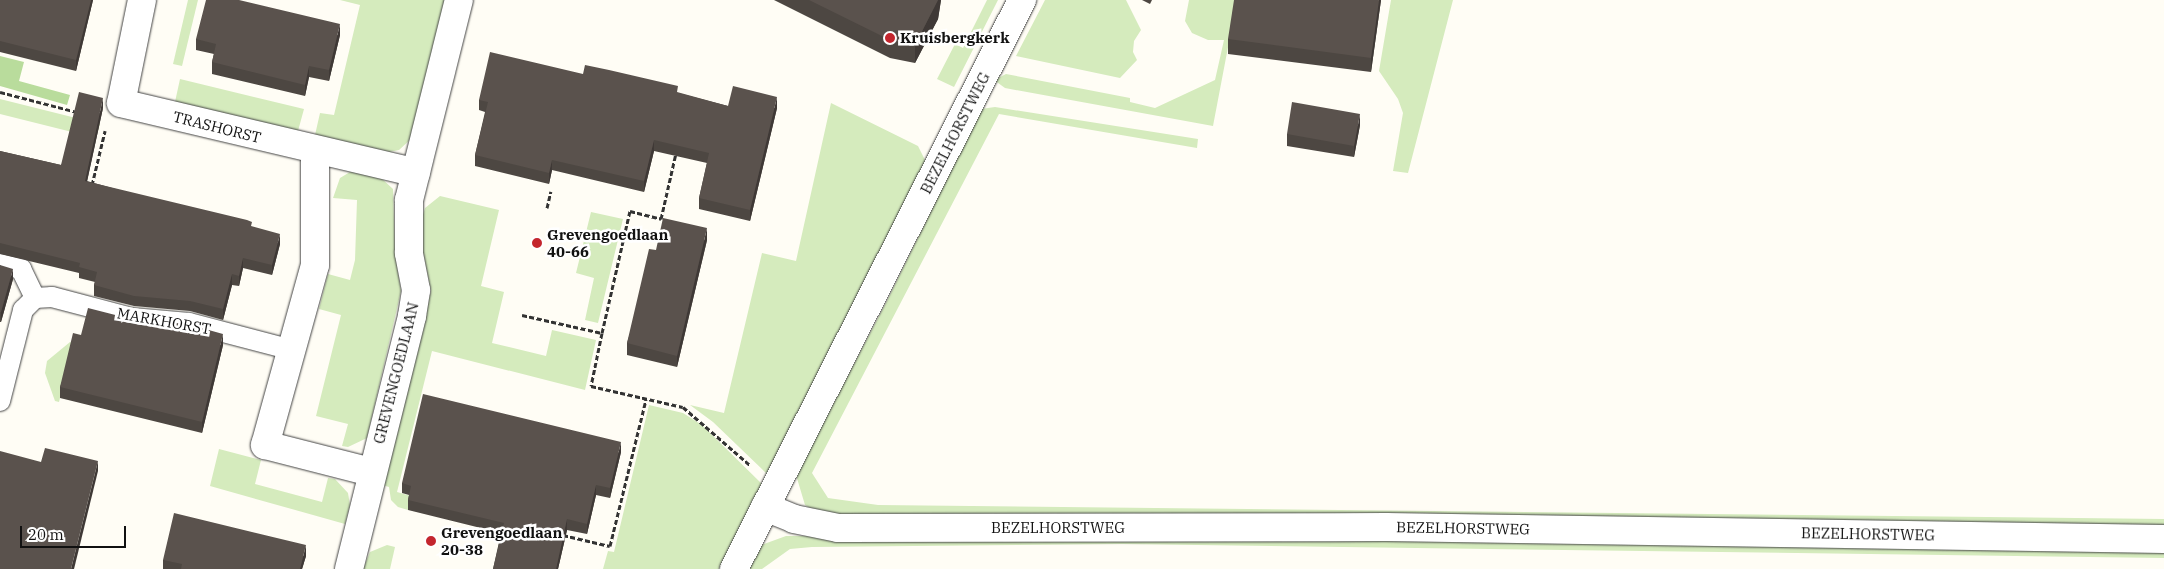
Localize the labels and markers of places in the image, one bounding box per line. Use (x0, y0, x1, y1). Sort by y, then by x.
place label: Kruisbergkerk (900, 29, 1010, 47)
marker: Kruisbergkerk (884, 32, 896, 44)
place label: Grevengoedlaan 40-66 (547, 225, 668, 260)
marker: Grevengoedlaan 40-66 (531, 237, 543, 249)
place label: Grevengoedlaan 20-38 (441, 523, 562, 558)
marker: Grevengoedlaan 20-38 (425, 535, 437, 547)

